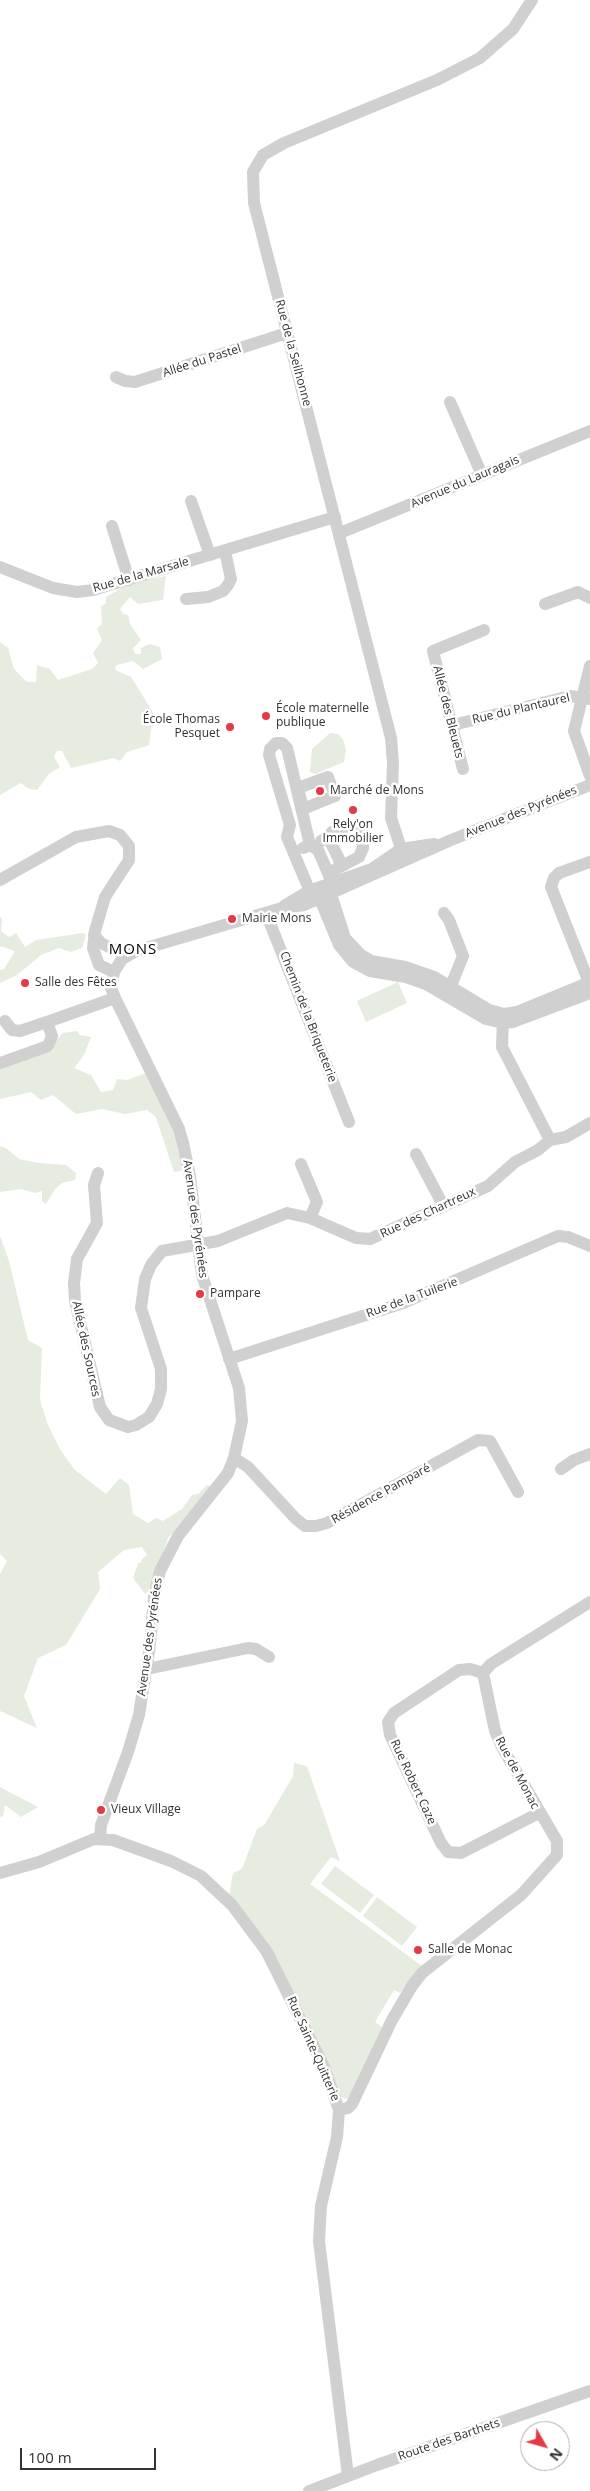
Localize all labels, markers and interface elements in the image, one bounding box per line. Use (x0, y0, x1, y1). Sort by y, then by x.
street label: Rue de la Seilhonne (272, 298, 314, 408)
street label: Allée du Pastel (161, 342, 243, 380)
street label: Avenue du Lauragais (409, 453, 521, 511)
street label: Rue de la Marsale (91, 554, 191, 596)
street label: Allée des Bleuets (430, 664, 466, 760)
street label: Rue du Plantaurel (471, 691, 571, 727)
place label: École maternelle publique (276, 702, 369, 730)
marker: École maternelle publique (260, 710, 272, 722)
place label: École Thomas Pesquet (143, 713, 220, 741)
marker: École Thomas Pesquet (224, 721, 236, 733)
street label: Avenue des Pyrénées (463, 783, 579, 841)
place label: Marché de Mons (330, 784, 424, 798)
marker: Marché de Mons (314, 785, 326, 797)
marker: Rely'on Immobilier (347, 804, 359, 816)
place label: Rely'on Immobilier (323, 818, 383, 846)
place label: Mairie Mons (242, 912, 311, 926)
marker: Mairie Mons (226, 913, 238, 925)
district label: MONS (108, 941, 158, 959)
street label: Chemin de la Briqueterie (276, 949, 340, 1085)
place label: Salle des Fêtes (35, 976, 117, 990)
marker: Salle des Fêtes (19, 977, 31, 989)
street label: Avenue des Pyrénées (180, 1159, 210, 1279)
street label: Rue des Chartreux (378, 1185, 478, 1241)
street label: Rue de la Tuilerie (364, 1275, 460, 1321)
place label: Pampare (210, 1287, 261, 1301)
marker: Pampare (194, 1288, 206, 1300)
street label: Allée des Sources (69, 1300, 103, 1398)
street label: Résidence Pamparé (329, 1461, 433, 1527)
street label: Avenue des Pyrénées (135, 1577, 165, 1697)
street label: Rue de Monac (492, 1734, 542, 1812)
street label: Rue Robert Caze (387, 1737, 439, 1827)
place label: Vieux Village (111, 1803, 181, 1817)
marker: Vieux Village (95, 1804, 107, 1816)
place label: Salle de Monac (428, 1943, 512, 1957)
marker: Salle de Monac (412, 1944, 424, 1956)
street label: Rue Sainte-Quitterie (283, 1995, 343, 2103)
street label: Route des Barthets (396, 2416, 502, 2464)
north arrow (520, 2421, 570, 2471)
scale bar (22, 2438, 159, 2470)
text: N (545, 2445, 567, 2465)
text: 100 m (28, 2447, 72, 2467)

